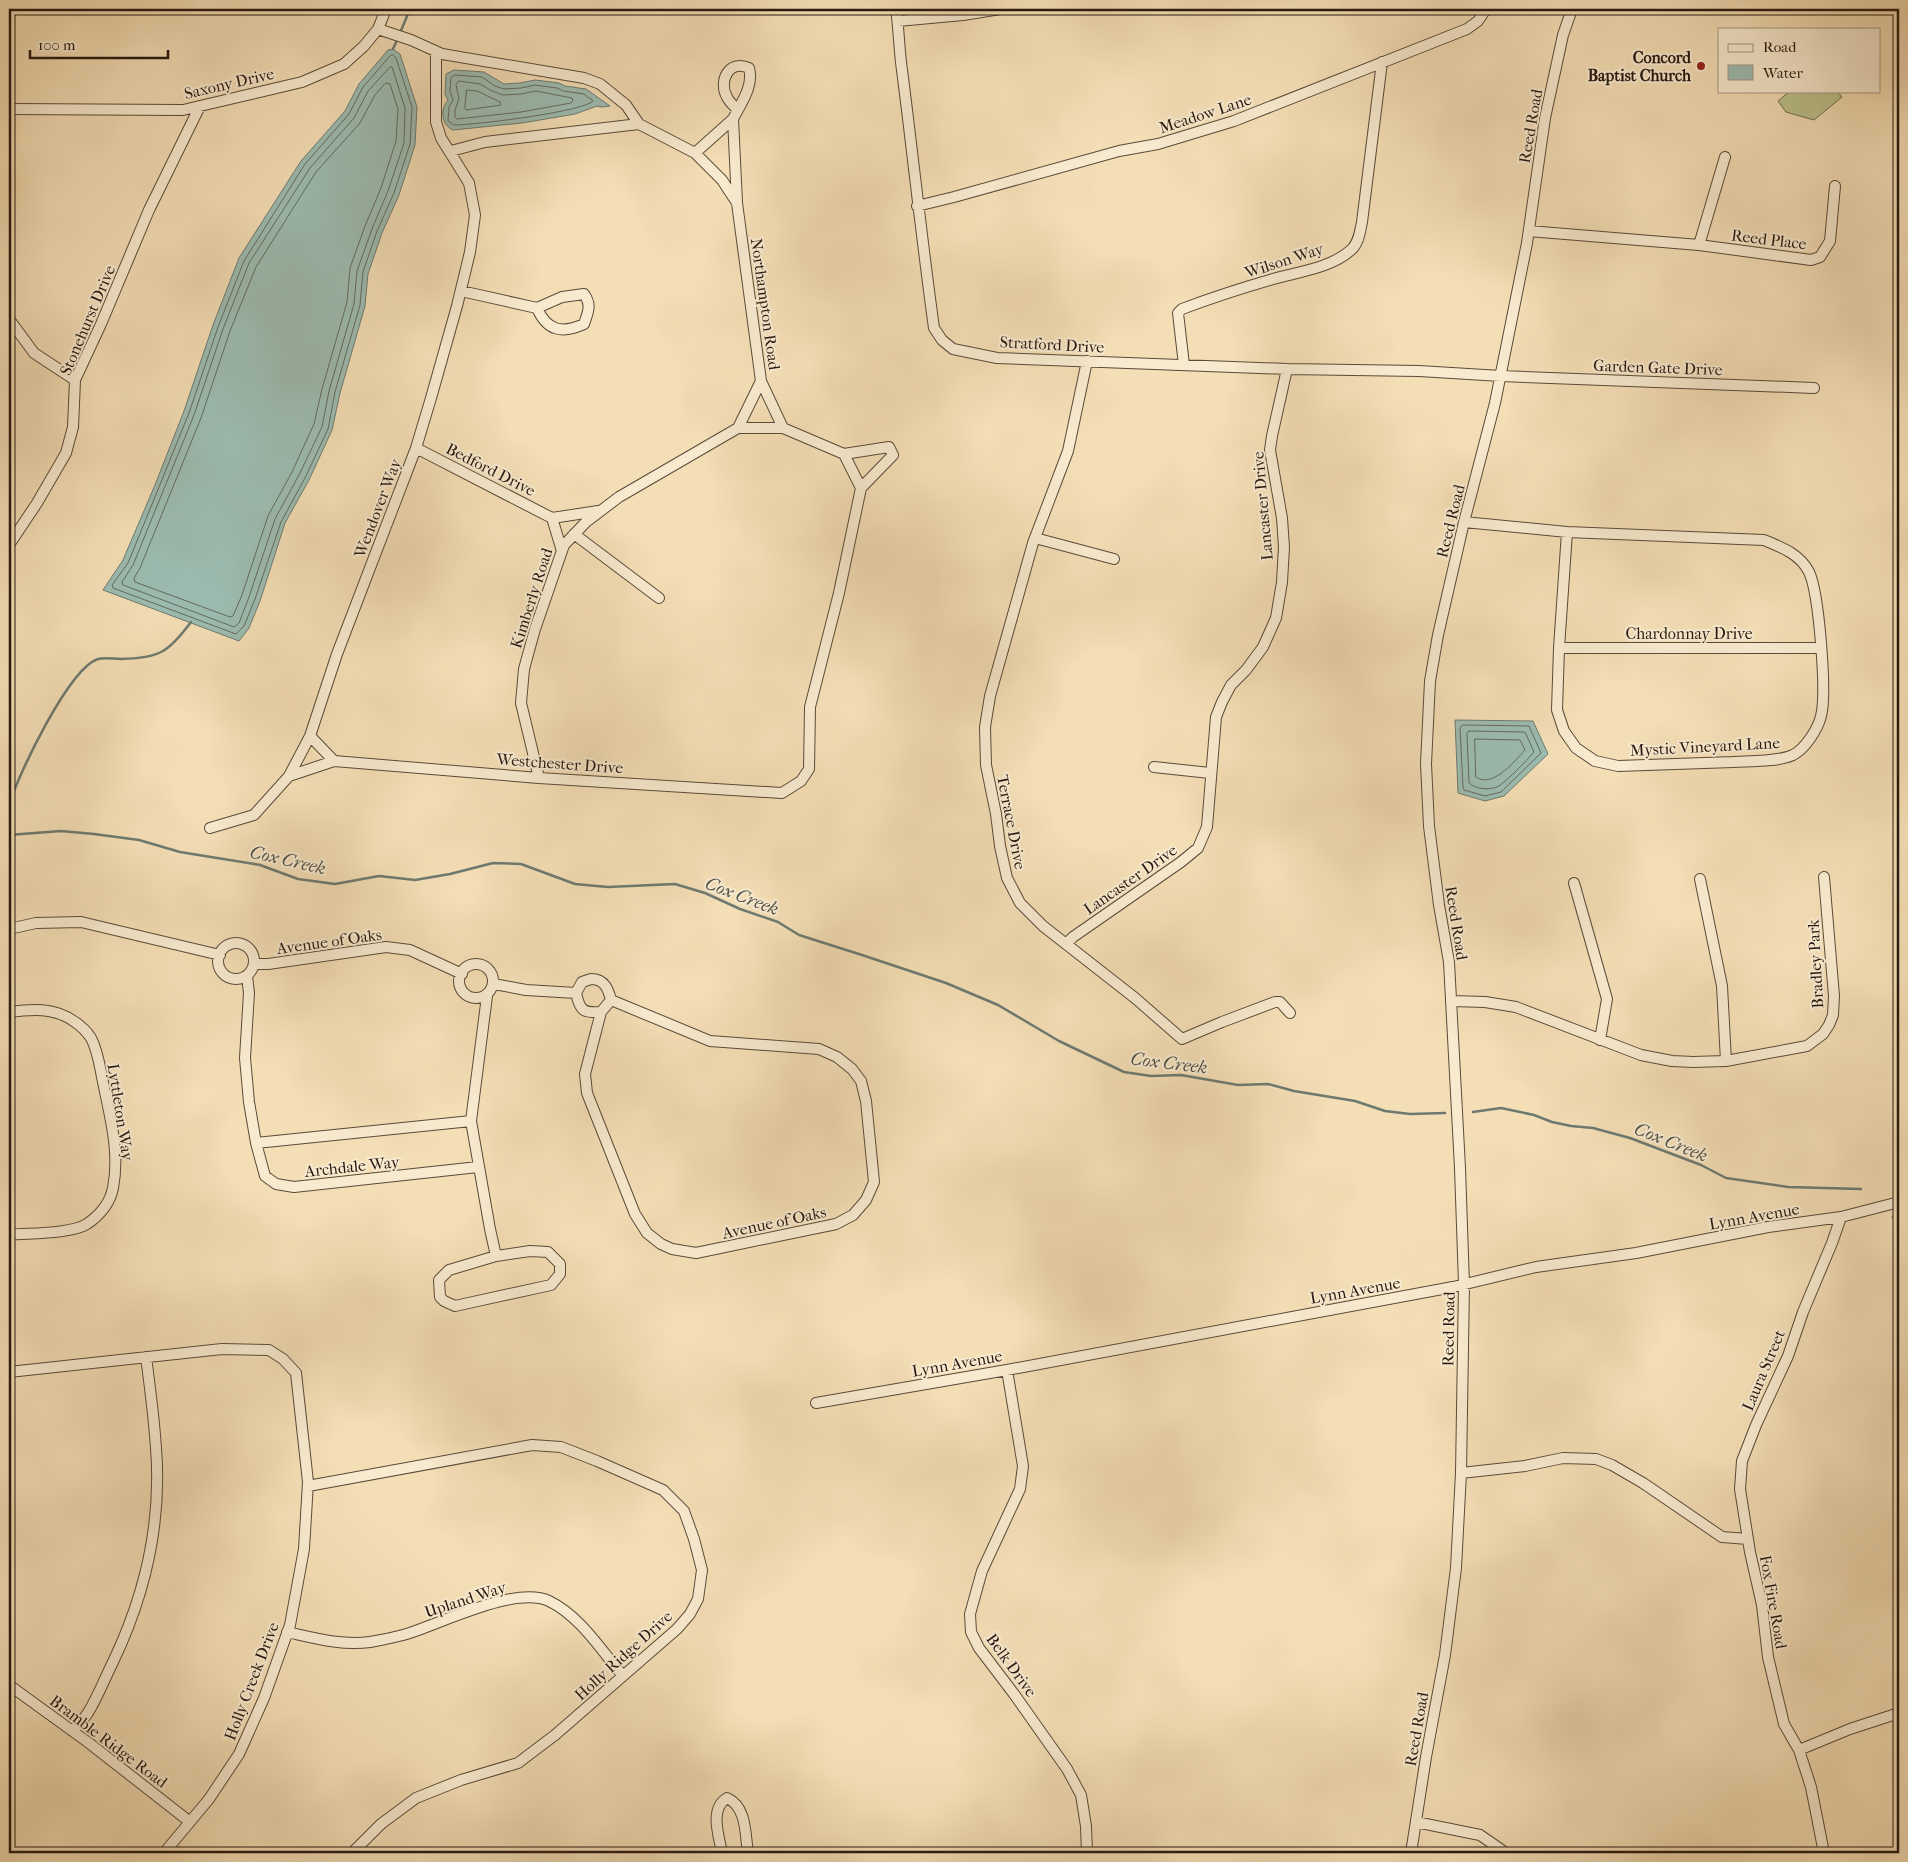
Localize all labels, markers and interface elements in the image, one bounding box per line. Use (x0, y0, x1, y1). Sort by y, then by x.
scale bar (30, 28, 168, 60)
legend (1718, 28, 1880, 92)
text: 100 m (38, 36, 76, 54)
text: Road (1763, 38, 1797, 56)
place label: Concord Baptist Church (1588, 48, 1692, 86)
marker: Concord Baptist Church (1695, 60, 1707, 72)
street label: Saxony Drive (182, 64, 276, 103)
text: Water (1762, 64, 1803, 82)
street label: Reed Road (1515, 87, 1546, 165)
street label: Meadow Lane (1157, 90, 1254, 137)
street label: Reed Place (1730, 225, 1808, 254)
street label: Northampton Road (747, 237, 784, 371)
street label: Wilson Way (1241, 239, 1326, 282)
street label: Stonehurst Drive (56, 262, 119, 378)
street label: Stratford Drive (999, 332, 1105, 357)
street label: Garden Gate Drive (1593, 356, 1723, 379)
street label: Bedford Drive (443, 439, 539, 500)
street label: Lancaster Drive (1248, 450, 1277, 561)
street label: Wendover Way (350, 456, 405, 561)
street label: Reed Road (1432, 482, 1469, 560)
street label: Kimberly Road (506, 545, 557, 651)
street label: Chardonnay Drive (1625, 624, 1753, 643)
street label: Mystic Vineyard Lane (1630, 733, 1781, 760)
street label: Westchester Drive (495, 750, 624, 777)
street label: Terrace Drive (993, 773, 1030, 871)
street label: Lancaster Drive (1080, 840, 1181, 919)
water label: Cox Creek (248, 842, 328, 879)
water label: Cox Creek (702, 873, 782, 920)
street label: Reed Road (1441, 885, 1472, 962)
street label: Bradley Park (1804, 918, 1827, 1009)
street label: Avenue of Oaks (274, 925, 383, 958)
water label: Cox Creek (1129, 1048, 1208, 1079)
street label: Lyttleton Way (103, 1062, 138, 1163)
water label: Cox Creek (1631, 1118, 1710, 1167)
street label: Archdale Way (303, 1152, 401, 1181)
street label: Lynn Avenue (1707, 1199, 1801, 1234)
street label: Avenue of Oaks (719, 1202, 828, 1243)
street label: Lynn Avenue (1308, 1273, 1402, 1308)
street label: Reed Road (1438, 1291, 1459, 1367)
street label: Laura Street (1738, 1327, 1789, 1413)
street label: Lynn Avenue (910, 1346, 1004, 1381)
street label: Fox Fire Road (1756, 1554, 1791, 1651)
street label: Upland Way (422, 1577, 509, 1622)
street label: Holly Ridge Drive (571, 1606, 676, 1704)
street label: Holly Creek Drive (220, 1619, 283, 1743)
street label: Belk Drive (982, 1630, 1041, 1701)
street label: Reed Road (1401, 1690, 1432, 1768)
street label: Bramble Ridge Road (46, 1691, 171, 1792)

